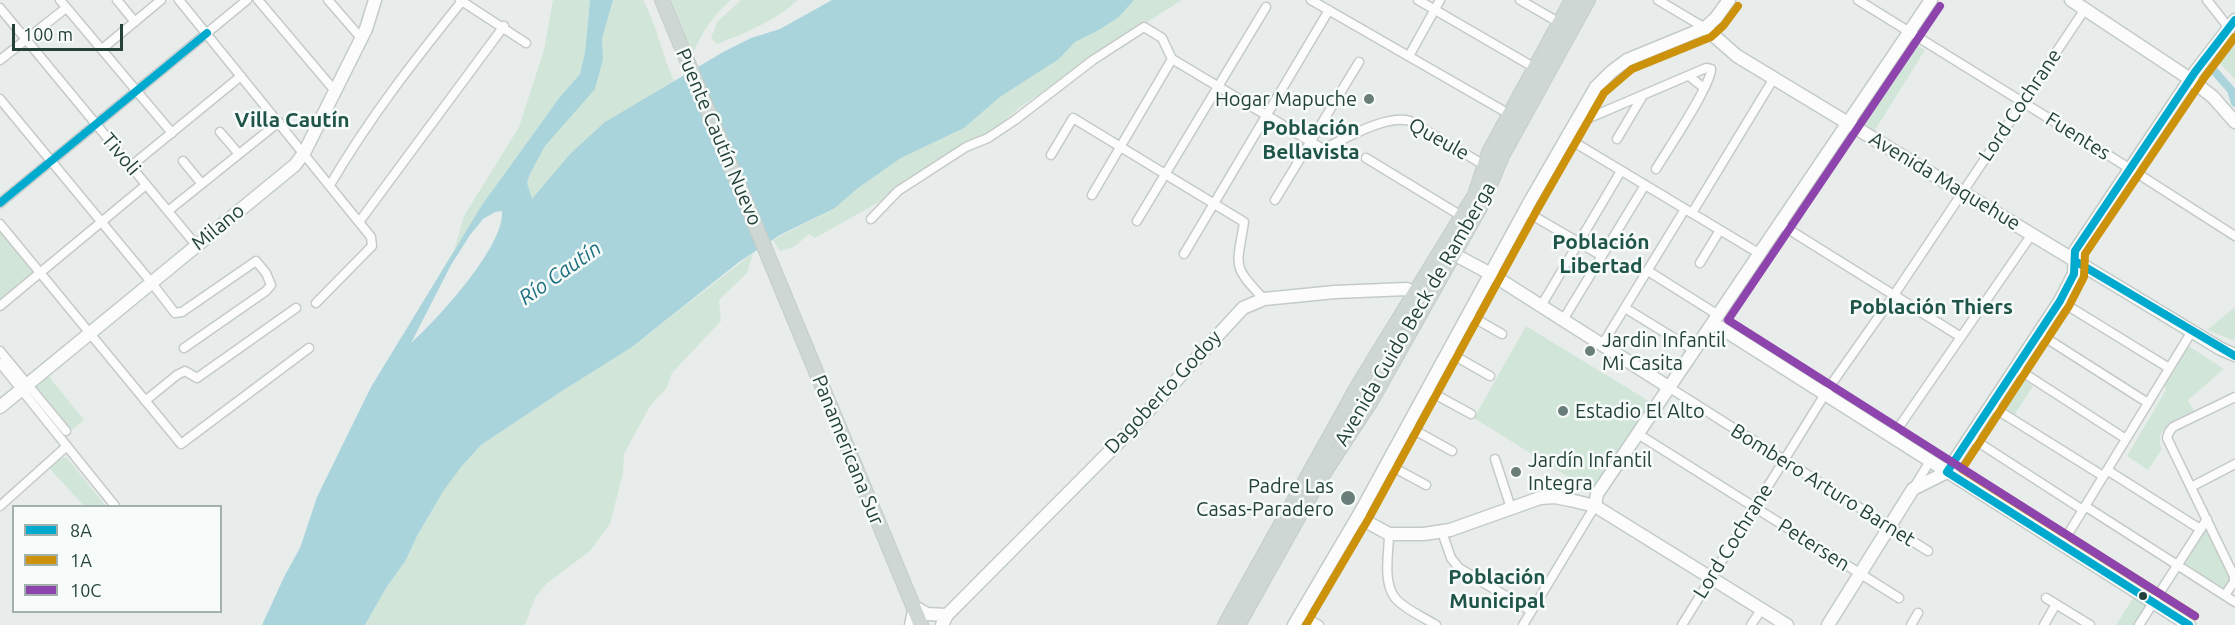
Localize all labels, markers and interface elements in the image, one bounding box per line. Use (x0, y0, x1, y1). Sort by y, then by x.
scale bar (15, 12, 126, 50)
text: 100 m (23, 24, 73, 44)
street label: Lord Cochrane (1974, 44, 2066, 166)
street label: Puente Cautín Nuevo (671, 45, 767, 229)
place label: Hogar Mapuche (1215, 87, 1357, 111)
marker: Hogar Mapuche (1362, 92, 1376, 106)
district label: Villa Cautín (234, 107, 350, 133)
street label: Fuentes (2041, 107, 2115, 165)
street label: Queule (1404, 113, 1474, 165)
district label: Población Bellavista (1262, 115, 1360, 165)
street label: Avenida Maquehue (1865, 126, 2025, 236)
street label: Tivoli (96, 128, 146, 180)
street label: Avenida Guido Beck de Ramberga (1329, 178, 1501, 450)
street label: Milano (187, 199, 249, 255)
district label: Población Libertad (1552, 229, 1650, 279)
water label: Río Cautín (514, 236, 606, 310)
district label: Población Thiers (1849, 294, 2013, 320)
street label: Dagoberto Godoy (1100, 325, 1226, 459)
place label: Jardin Infantil Mi Casita (1602, 328, 1726, 375)
marker: Jardin Infantil Mi Casita (1583, 344, 1597, 358)
street label: Panamericana Sur (807, 371, 889, 529)
place label: Estadio El Alto (1575, 399, 1705, 423)
marker: Estadio El Alto (1556, 404, 1570, 418)
street label: Bombero Arturo Barnet (1726, 418, 1920, 552)
place label: Jardín Infantil Integra (1528, 448, 1652, 495)
marker: Jardín Infantil Integra (1509, 465, 1523, 479)
place label: Padre Las Casas-Paradero (1196, 474, 1334, 521)
street label: Lord Cochrane (1688, 479, 1778, 603)
marker: Padre Las Casas-Paradero (1339, 489, 1357, 507)
legend (12, 505, 222, 613)
street label: Petersen (1774, 514, 1854, 576)
text: 8A (70, 520, 92, 540)
text: 1A (70, 550, 92, 570)
district label: Población Municipal (1448, 564, 1546, 614)
text: 10C (70, 580, 101, 600)
unlabelled marker (2137, 590, 2149, 602)

